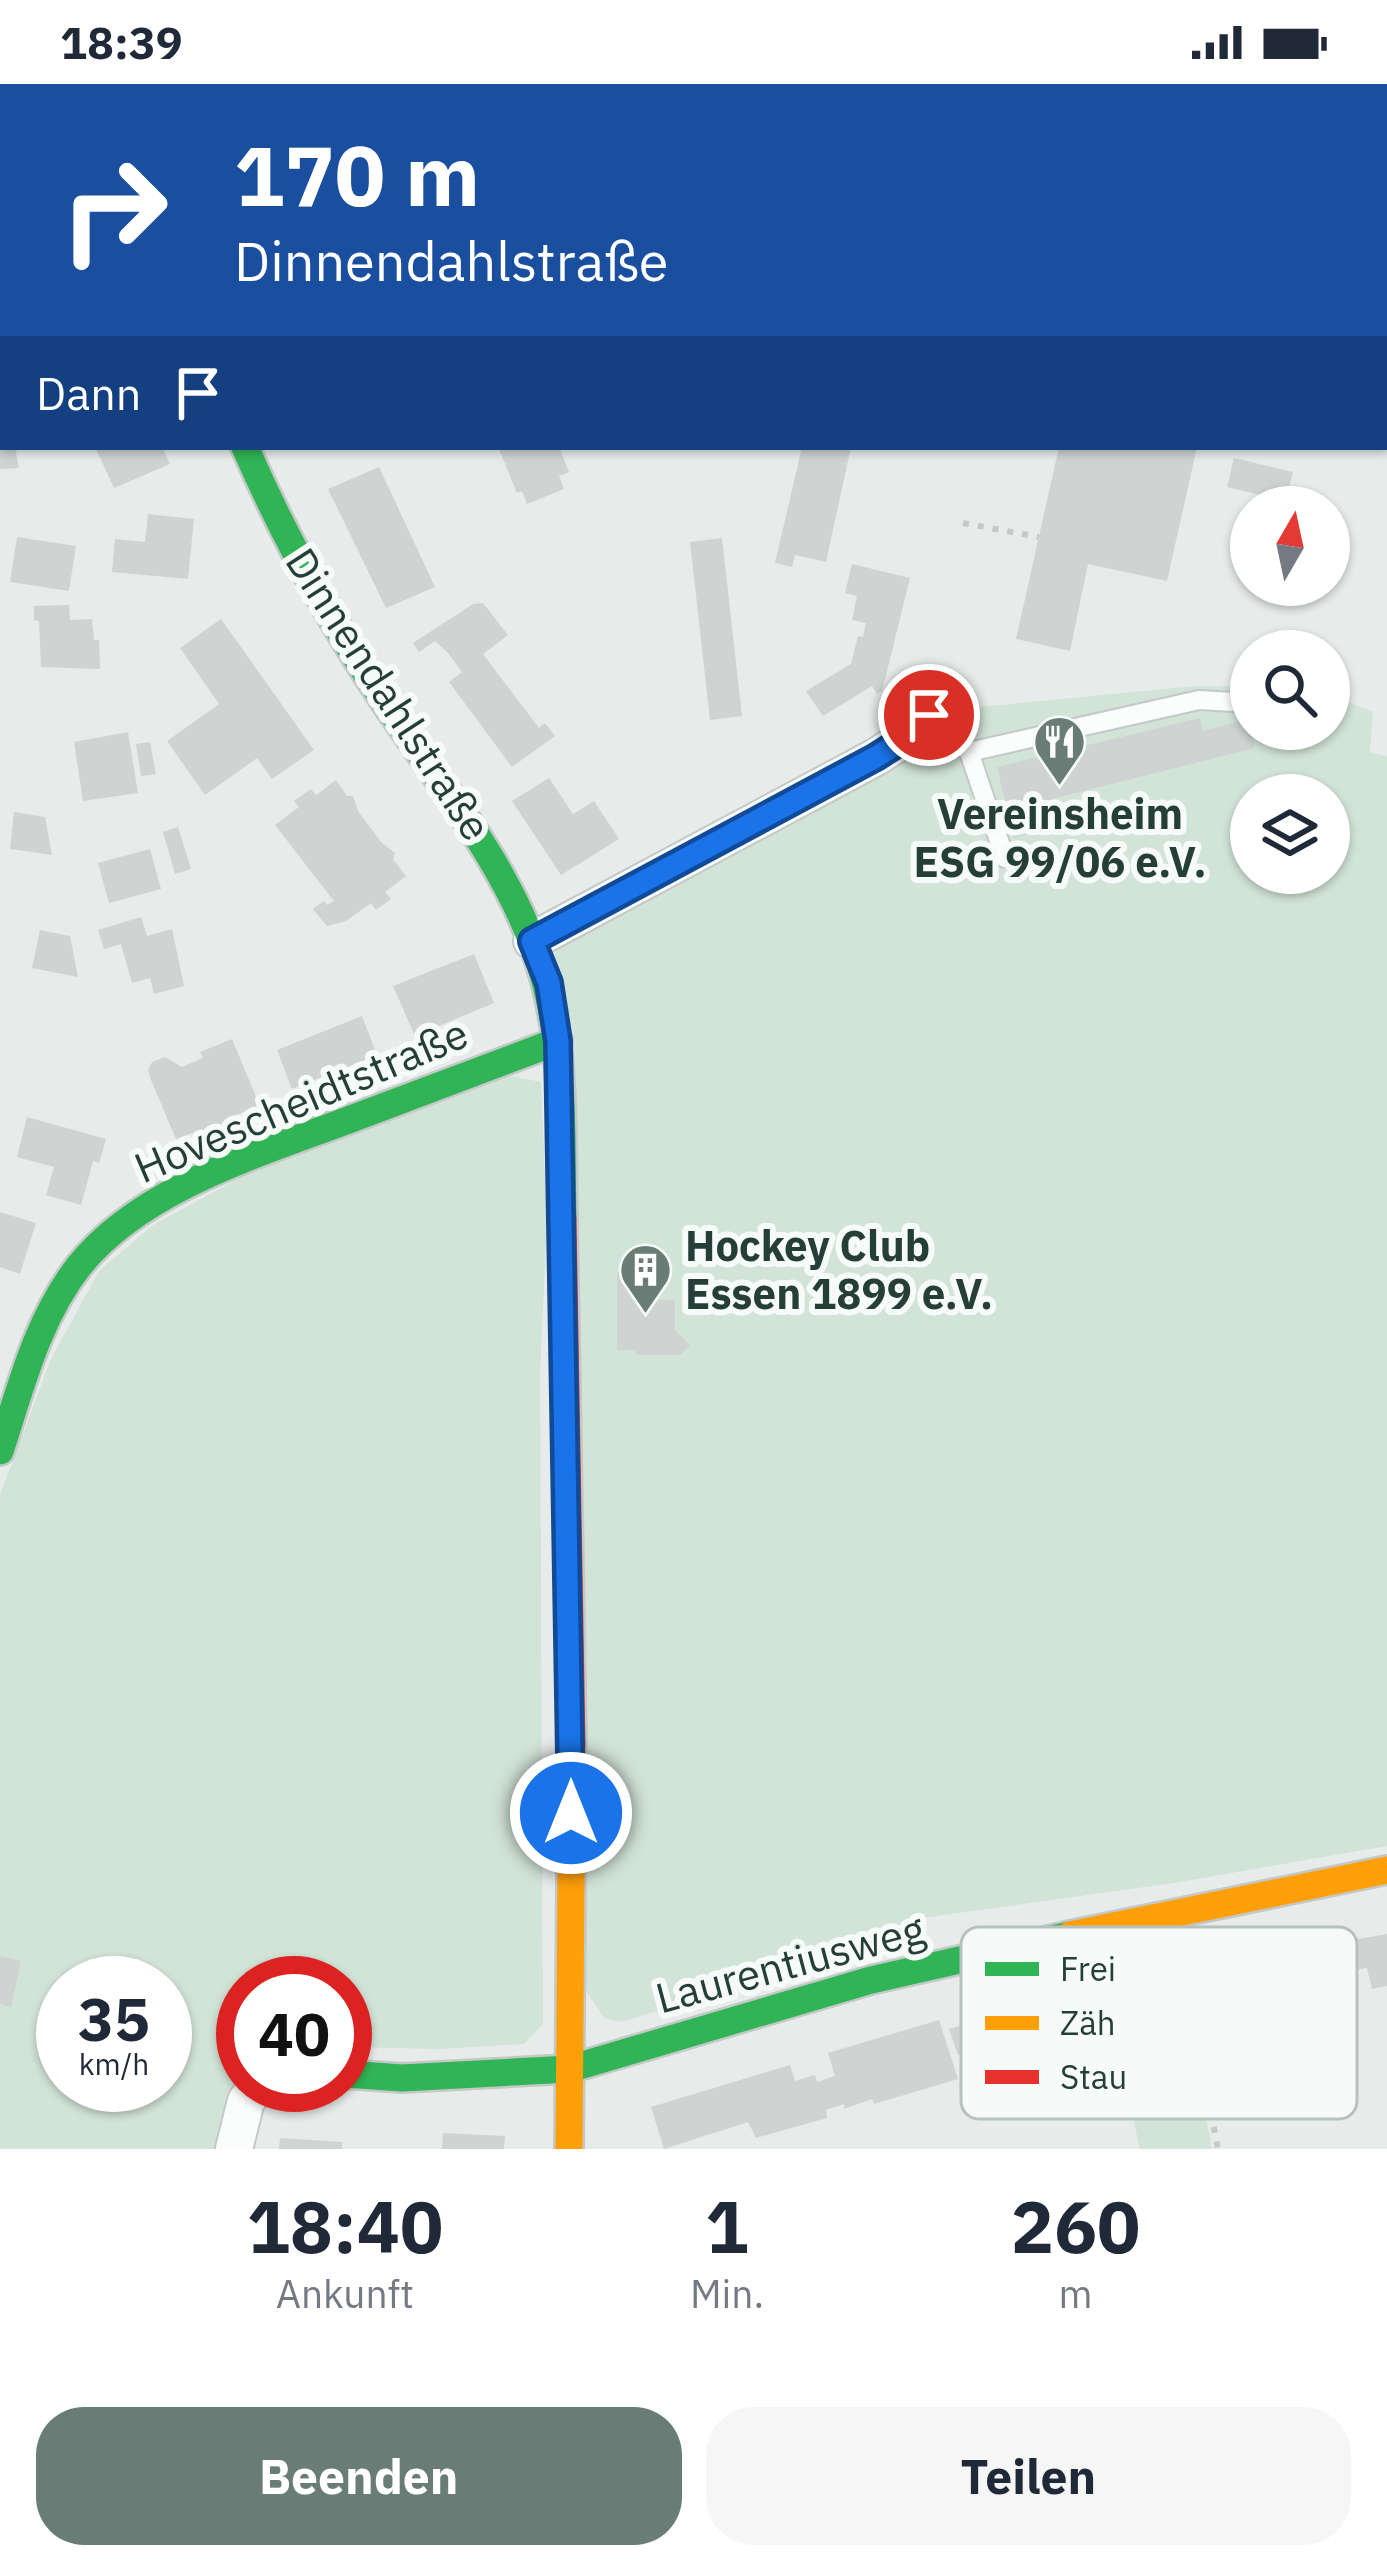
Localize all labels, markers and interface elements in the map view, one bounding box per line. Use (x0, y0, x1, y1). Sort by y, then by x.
text: 18:39 (60, 13, 183, 71)
text: 170 m (234, 120, 480, 229)
icon: right (36, 132, 192, 288)
text: Dinnendahlstraße (234, 226, 668, 296)
icon: arrive (165, 360, 231, 426)
text: Dann (36, 364, 141, 422)
north arrow (1230, 486, 1350, 606)
map controls (1230, 486, 1350, 894)
street label: Dinnendahlstraße (274, 537, 504, 851)
button: search (1230, 630, 1350, 750)
pin (878, 664, 980, 766)
icon: arrive (896, 682, 962, 748)
restaurant icon: Vereinsheim ESG 99/06 e.V. (1032, 713, 1088, 787)
button: layers (1230, 774, 1350, 894)
place label: Vereinsheim ESG 99/06 e.V. (913, 786, 1207, 889)
street label: Hovescheidtstraße (126, 1005, 476, 1195)
place label: Hockey Club Essen 1899 e.V. (685, 1218, 993, 1321)
building icon: Hockey Club Essen 1899 e.V. (618, 1241, 674, 1315)
position arrow (508, 1750, 634, 1876)
street label: Laurentiusweg (650, 1901, 930, 2025)
legend (961, 1927, 1357, 2119)
text: Frei (1060, 1947, 1116, 1990)
speed limit sign: 40 (216, 1956, 372, 2112)
text: 35 (78, 1979, 150, 2058)
text: Zäh (1060, 2001, 1116, 2044)
text: km/h (79, 2044, 149, 2083)
text: Stau (1060, 2055, 1127, 2098)
text: 18:40 (247, 2179, 443, 2273)
text: 1 (705, 2179, 749, 2273)
text: 260 (1011, 2179, 1140, 2273)
text: Ankunft (276, 2268, 414, 2319)
text: Min. (690, 2268, 764, 2319)
text: m (1058, 2268, 1093, 2319)
button: Beenden (36, 2407, 682, 2545)
button: Teilen (706, 2407, 1351, 2545)

